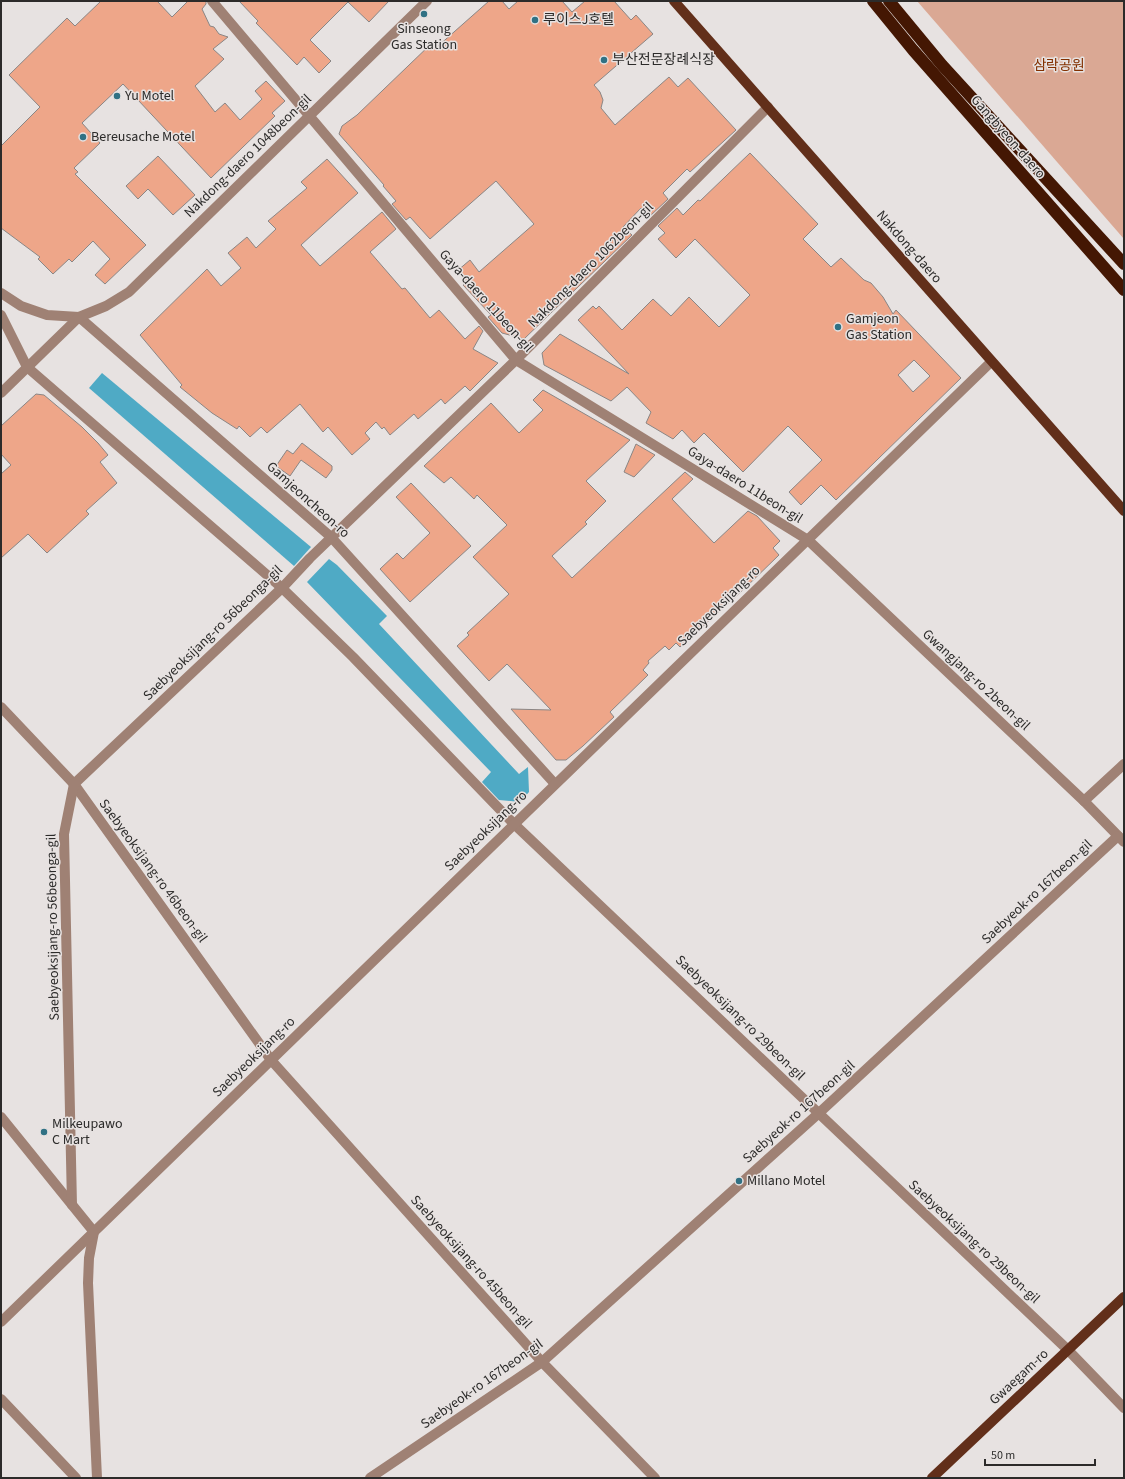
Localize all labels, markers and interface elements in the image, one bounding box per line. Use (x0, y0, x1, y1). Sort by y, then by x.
marker: Sinseong Gas Station (419, 9, 429, 19)
place label: 루이스J호텔 (543, 10, 614, 30)
marker: 루이스J호텔 (530, 15, 540, 25)
place label: Sinseong Gas Station (391, 19, 457, 55)
place label: 부산전문장례식장 (612, 50, 715, 70)
marker: 부산전문장례식장 (599, 55, 609, 65)
park label: 삼락공원 (1033, 56, 1085, 76)
place label: Yu Motel (124, 86, 175, 106)
street label: Nakdong-daero 1048beon-gil (180, 89, 317, 222)
marker: Yu Motel (112, 91, 122, 101)
street label: Gangbyeon-daero (966, 91, 1050, 183)
place label: Bereusache Motel (91, 127, 195, 147)
marker: Bereusache Motel (78, 132, 88, 142)
street label: Nakdong-daero 1062beon-gil (524, 197, 659, 332)
street label: Nakdong-daero (872, 206, 946, 288)
street label: Gaya-daero 11beon-gil (434, 245, 538, 357)
place label: Gamjeon Gas Station (846, 309, 912, 345)
marker: Gamjeon Gas Station (833, 322, 843, 332)
street label: Gaya-daero 11beon-gil (684, 441, 807, 529)
street label: Gamjeoncheon-ro (262, 457, 354, 543)
street label: Saebyeoksijang-ro 56beonga-gil (139, 560, 288, 705)
street label: Saebyeoksijang-ro (673, 561, 765, 651)
street label: Gwangjang-ro 2beon-gil (918, 625, 1035, 736)
street label: Saebyeoksijang-ro (440, 786, 532, 876)
street label: Saebyeoksijang-ro 46beon-gil (94, 795, 212, 947)
street label: Saebyeoksijang-ro 56beonga-gil (41, 833, 65, 1021)
street label: Saebyeok-ro 167beon-gil (977, 835, 1097, 949)
street label: Saebyeoksijang-ro 29beon-gil (671, 951, 810, 1086)
street label: Saebyeoksijang-ro (208, 1012, 300, 1102)
street label: Saebyeok-ro 167beon-gil (738, 1056, 860, 1168)
place label: Milkeupawo C Mart (52, 1114, 123, 1150)
marker: Milkeupawo C Mart (39, 1127, 49, 1137)
place label: Millano Motel (747, 1171, 826, 1191)
marker: Millano Motel (734, 1176, 744, 1186)
street label: Saebyeoksijang-ro 29beon-gil (904, 1176, 1045, 1309)
street label: Saebyeoksijang-ro 45beon-gil (406, 1191, 537, 1333)
street label: Saebyeok-ro 167beon-gil (417, 1334, 548, 1434)
street label: Gwaegam-ro (985, 1344, 1053, 1410)
scale bar (985, 1441, 1095, 1467)
text: 50 m (991, 1447, 1015, 1464)

